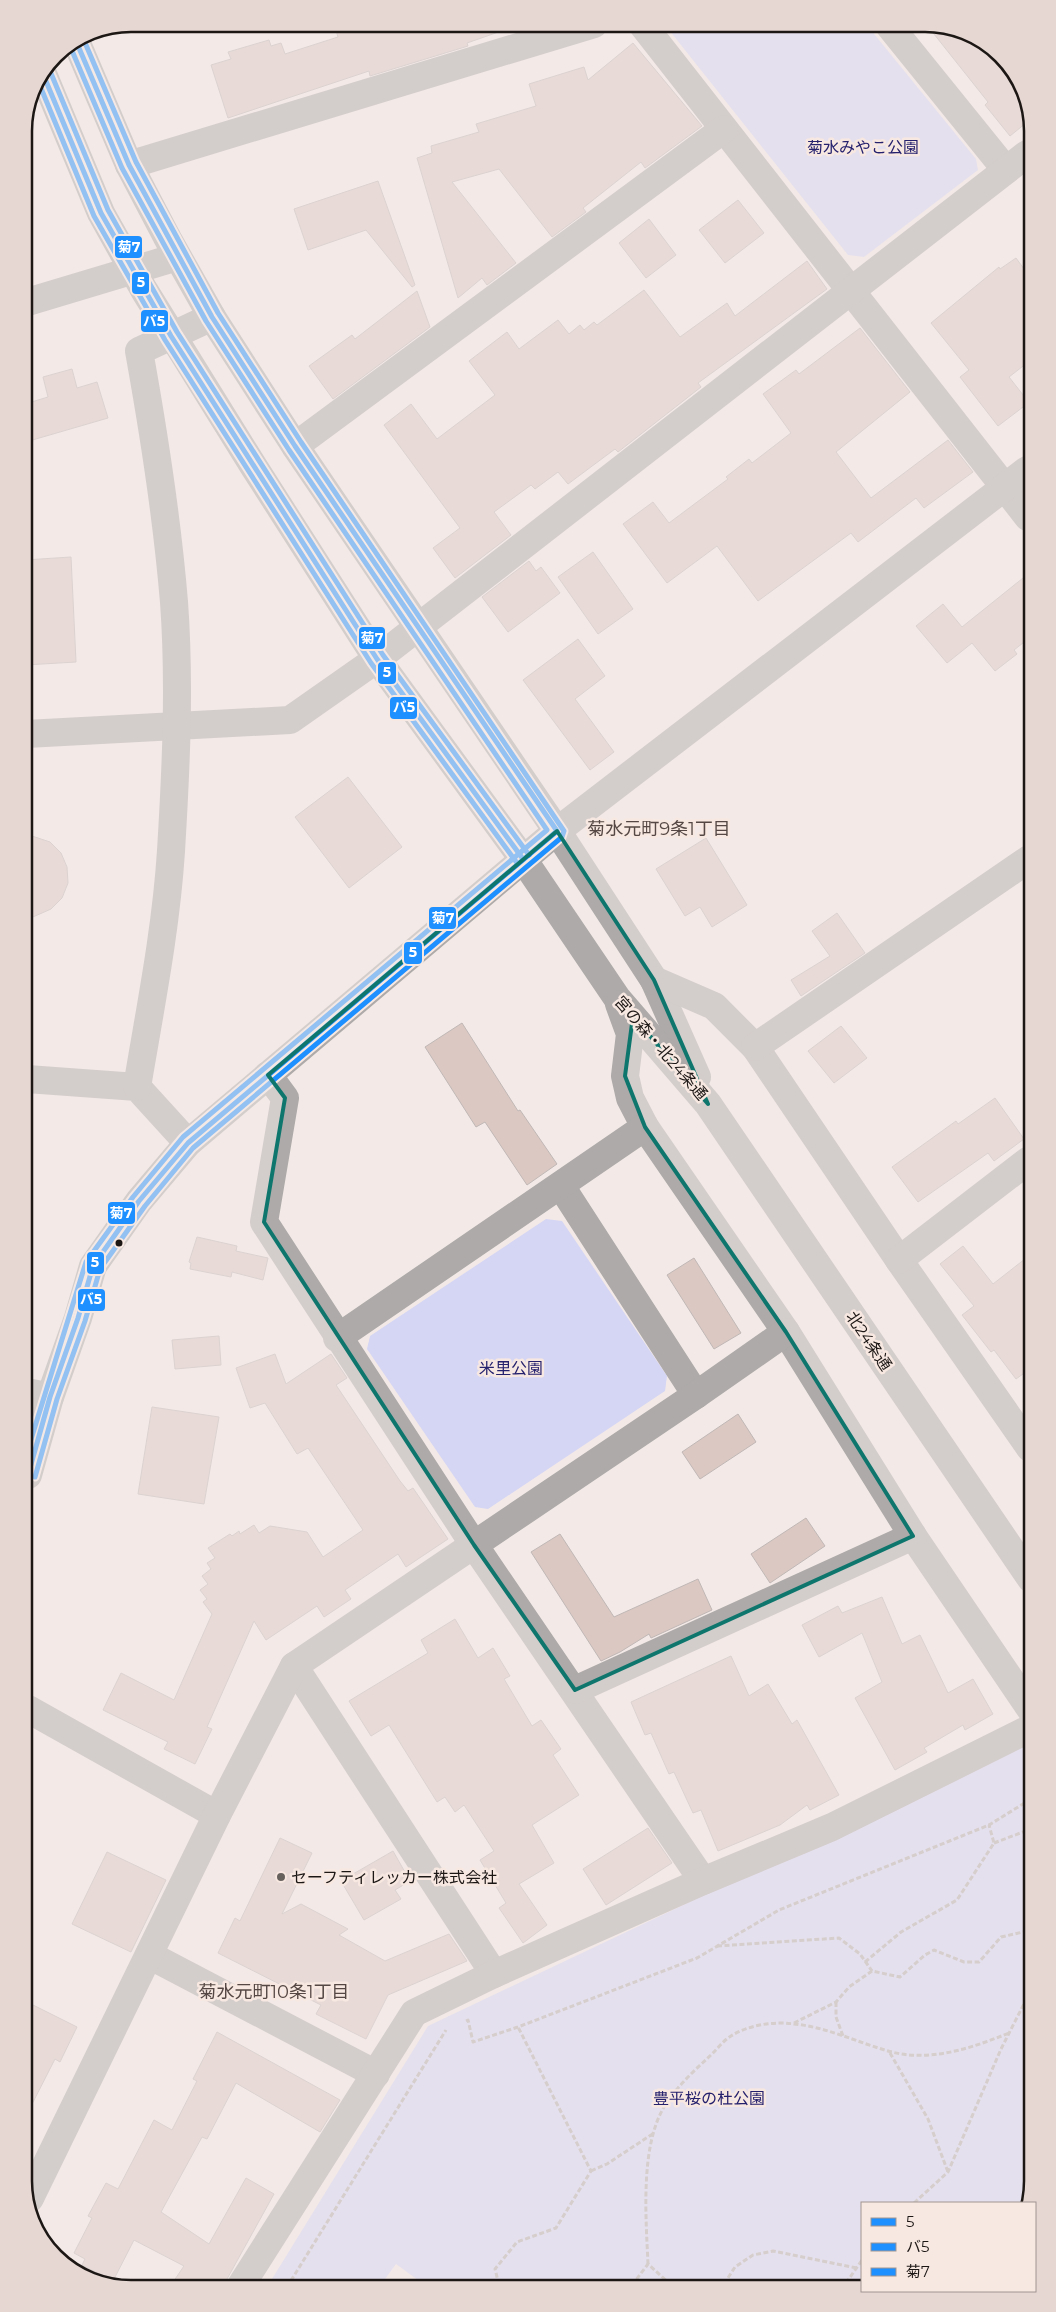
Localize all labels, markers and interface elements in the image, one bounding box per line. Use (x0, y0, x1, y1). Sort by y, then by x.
park label: 菊水みやこ公園 (807, 138, 919, 157)
line badge: 菊7 (114, 235, 143, 259)
text: 菊7 (118, 238, 141, 256)
line badge: 5 (131, 271, 150, 295)
text: 5 (137, 273, 145, 291)
line badge: バ5 (140, 309, 169, 333)
text: バ5 (143, 312, 165, 330)
line badge: 菊7 (358, 626, 386, 650)
text: 菊7 (361, 629, 384, 647)
line badge: 5 (377, 661, 397, 685)
text: 5 (383, 663, 391, 681)
line badge: バ5 (389, 696, 418, 720)
text: バ5 (393, 698, 415, 716)
district label: 菊水元町9条1丁目 (587, 818, 731, 840)
line badge: 菊7 (428, 906, 457, 930)
text: 菊7 (432, 909, 455, 927)
line badge: 5 (403, 941, 423, 965)
text: 5 (409, 943, 417, 961)
street label: 宮の森・北24条通 (611, 992, 711, 1104)
line badge: 菊7 (107, 1201, 136, 1225)
text: 菊7 (110, 1204, 133, 1222)
unlabelled marker (114, 1238, 124, 1248)
line badge: 5 (86, 1251, 105, 1275)
text: 5 (91, 1253, 99, 1271)
line badge: バ5 (77, 1288, 106, 1312)
text: バ5 (80, 1290, 102, 1308)
street label: 北24条通 (842, 1308, 896, 1374)
park label: 米里公園 (479, 1359, 543, 1378)
place label: セーフティレッカー株式会社 (291, 1868, 497, 1887)
marker: セーフティレッカー株式会社 (275, 1871, 287, 1883)
district label: 菊水元町10条1丁目 (199, 1981, 349, 2003)
park label: 豊平桜の杜公園 (653, 2089, 765, 2108)
legend (861, 2202, 1036, 2292)
text: 5 (906, 2212, 915, 2231)
text: バ5 (906, 2237, 930, 2256)
text: 菊7 (906, 2262, 930, 2281)

